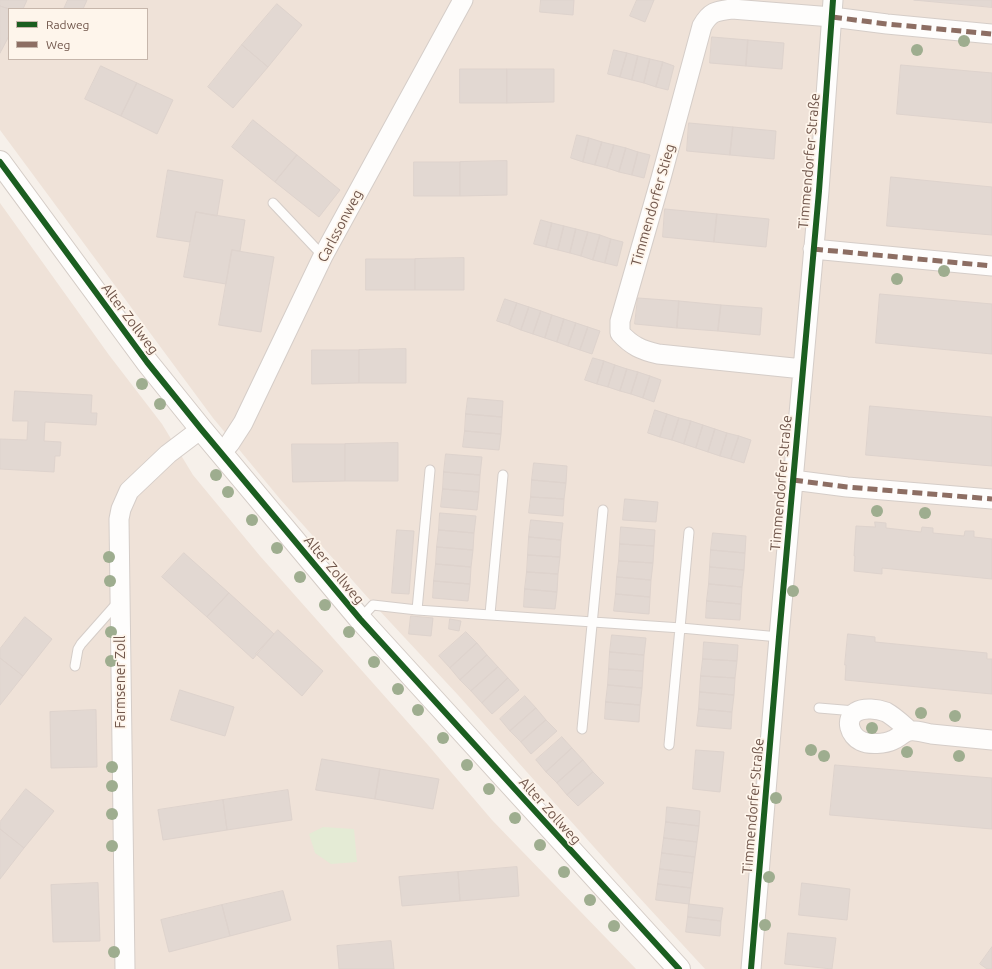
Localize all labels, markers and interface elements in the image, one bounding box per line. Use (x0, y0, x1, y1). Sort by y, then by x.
legend (8, 8, 148, 60)
text: Radweg (46, 18, 89, 31)
text: Weg (46, 38, 70, 51)
street label: Timmendorfer Straße (795, 92, 823, 230)
street label: Timmendorfer Stieg (627, 142, 679, 268)
street label: Carlssonweg (314, 187, 366, 265)
street label: Alter Zollweg (98, 280, 162, 358)
street label: Timmendorfer Straße (767, 414, 795, 552)
street label: Alter Zollweg (300, 532, 368, 608)
street label: Farmsener Zoll (112, 636, 128, 728)
street label: Timmendorfer Straße (739, 737, 767, 875)
street label: Alter Zollweg (516, 774, 584, 848)

